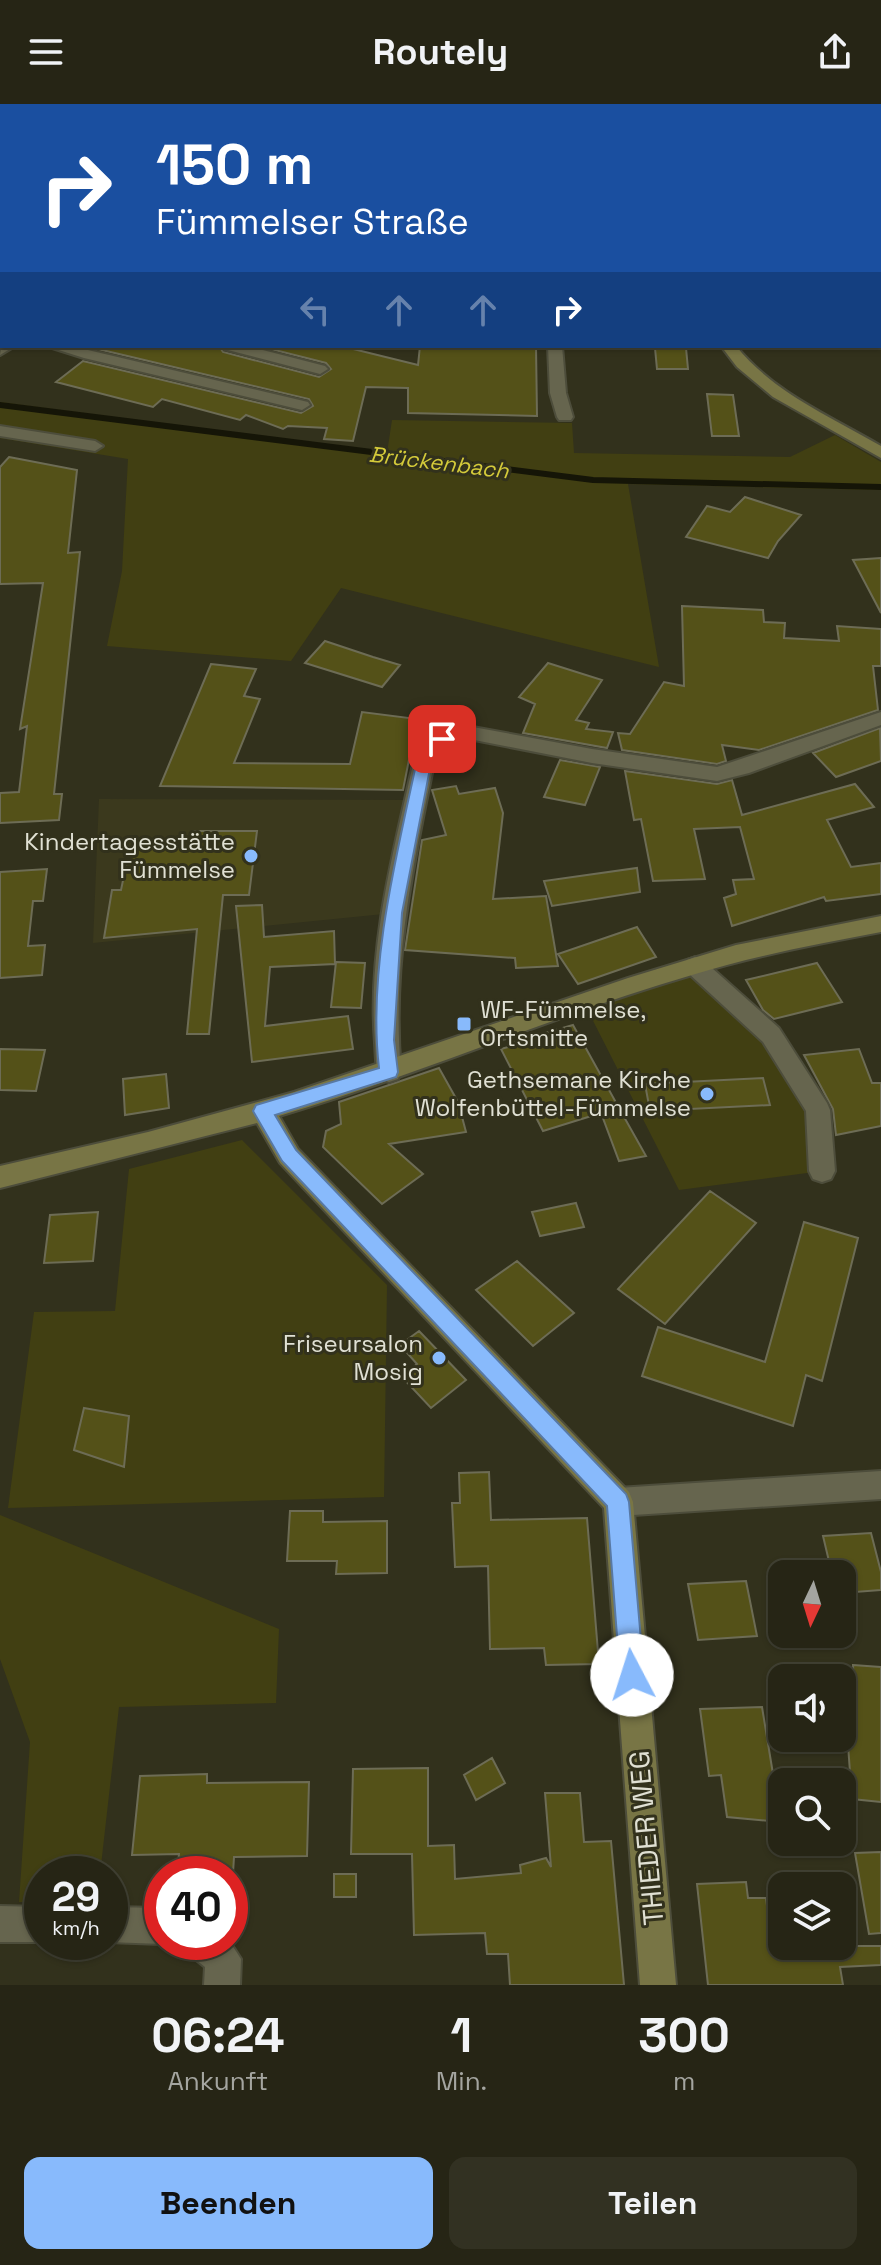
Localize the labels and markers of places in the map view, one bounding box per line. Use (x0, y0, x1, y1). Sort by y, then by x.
pin (408, 705, 476, 773)
place label: Kindertagesstätte Fümmelse (24, 826, 235, 885)
marker: Kindertagesstätte Fümmelse (242, 847, 260, 865)
place label: WF-Fümmelse, Ortsmitte (480, 994, 646, 1053)
marker: WF-Fümmelse, Ortsmitte (455, 1015, 473, 1033)
place label: Gethsemane Kirche Wolfenbüttel-Fümmelse (415, 1064, 691, 1123)
marker: Gethsemane Kirche Wolfenbüttel-Fümmelse (698, 1085, 716, 1103)
place label: Friseursalon Mosig (283, 1328, 423, 1387)
marker: Friseursalon Mosig (430, 1349, 448, 1367)

